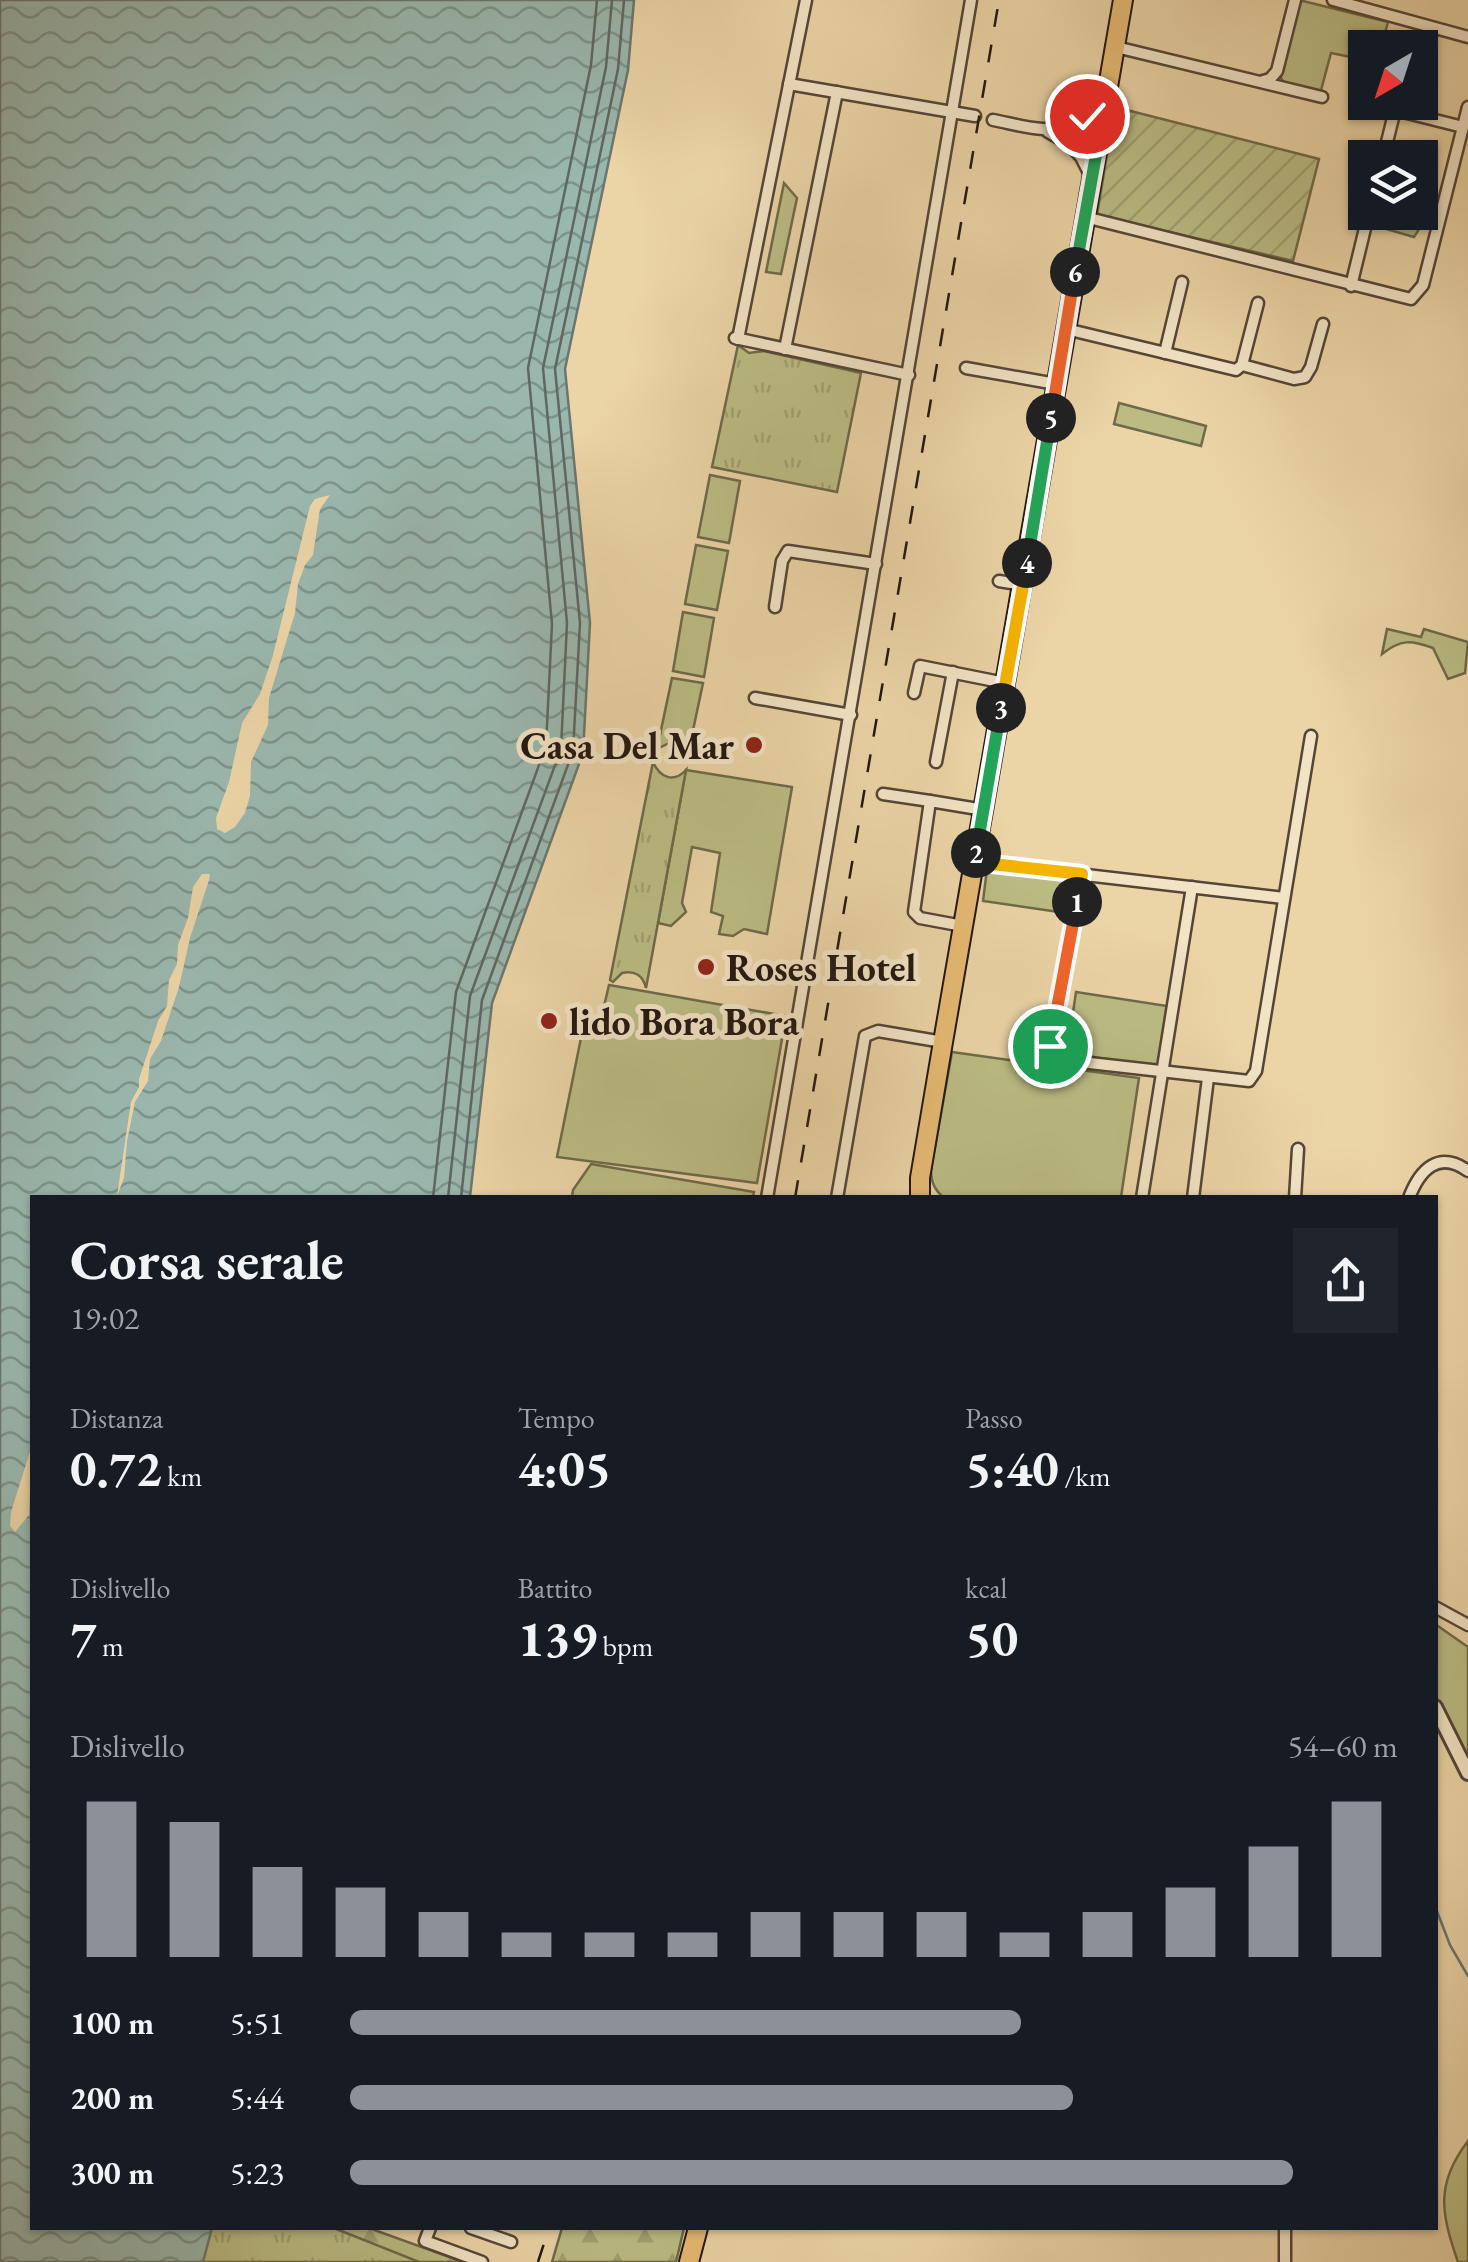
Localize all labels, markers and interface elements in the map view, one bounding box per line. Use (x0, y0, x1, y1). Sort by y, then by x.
north arrow (1348, 30, 1438, 120)
map controls (1348, 30, 1438, 230)
pin (1045, 74, 1130, 159)
icon: check (1060, 89, 1115, 144)
button: layers (1348, 140, 1438, 230)
pin: 6 (1050, 247, 1100, 297)
text: 6 (1068, 254, 1082, 290)
pin: 5 (1026, 393, 1076, 443)
text: 5 (1044, 400, 1058, 436)
pin: 4 (1002, 538, 1052, 588)
text: 4 (1020, 545, 1034, 581)
pin: 3 (976, 683, 1026, 733)
text: 3 (994, 690, 1008, 726)
place label: Casa Del Mar (520, 721, 734, 770)
marker: Casa Del Mar (743, 734, 765, 756)
pin: 2 (951, 828, 1001, 878)
text: 2 (969, 835, 983, 871)
pin: 1 (1052, 877, 1102, 927)
text: 1 (1070, 884, 1084, 920)
place label: Roses Hotel (726, 943, 917, 992)
marker: Roses Hotel (695, 956, 717, 978)
place label: lido Bora Bora (569, 997, 799, 1046)
pin (1008, 1004, 1093, 1089)
marker: lido Bora Bora (538, 1010, 560, 1032)
icon: arrive (1023, 1019, 1078, 1074)
text: Corsa serale (70, 1224, 344, 1295)
button: share (1293, 1228, 1398, 1333)
text: 19:02 (70, 1297, 139, 1339)
text: Distanza (70, 1400, 164, 1436)
text: Tempo (518, 1400, 595, 1436)
text: Passo (965, 1400, 1023, 1436)
text: 0.72 (70, 1436, 162, 1501)
text: 4:05 (518, 1436, 611, 1501)
text: 5:40 (965, 1436, 1059, 1501)
text: km (162, 1458, 202, 1494)
text: /km (1059, 1458, 1110, 1494)
text: Dislivello (70, 1570, 170, 1606)
text: Battito (518, 1570, 592, 1606)
text: kcal (965, 1570, 1007, 1606)
text: 7 (70, 1606, 96, 1671)
text: 139 (518, 1606, 597, 1671)
text: 50 (965, 1606, 1018, 1671)
text: m (96, 1628, 124, 1664)
text: bpm (597, 1628, 653, 1664)
text: Dislivello (70, 1725, 185, 1767)
text: 54–60 m (1288, 1725, 1398, 1767)
text: 100 m (70, 2002, 154, 2044)
text: 5:51 (230, 2002, 284, 2044)
text: 200 m (70, 2077, 154, 2119)
text: 5:44 (230, 2077, 284, 2119)
text: 300 m (70, 2152, 154, 2194)
text: 5:23 (230, 2152, 284, 2194)

